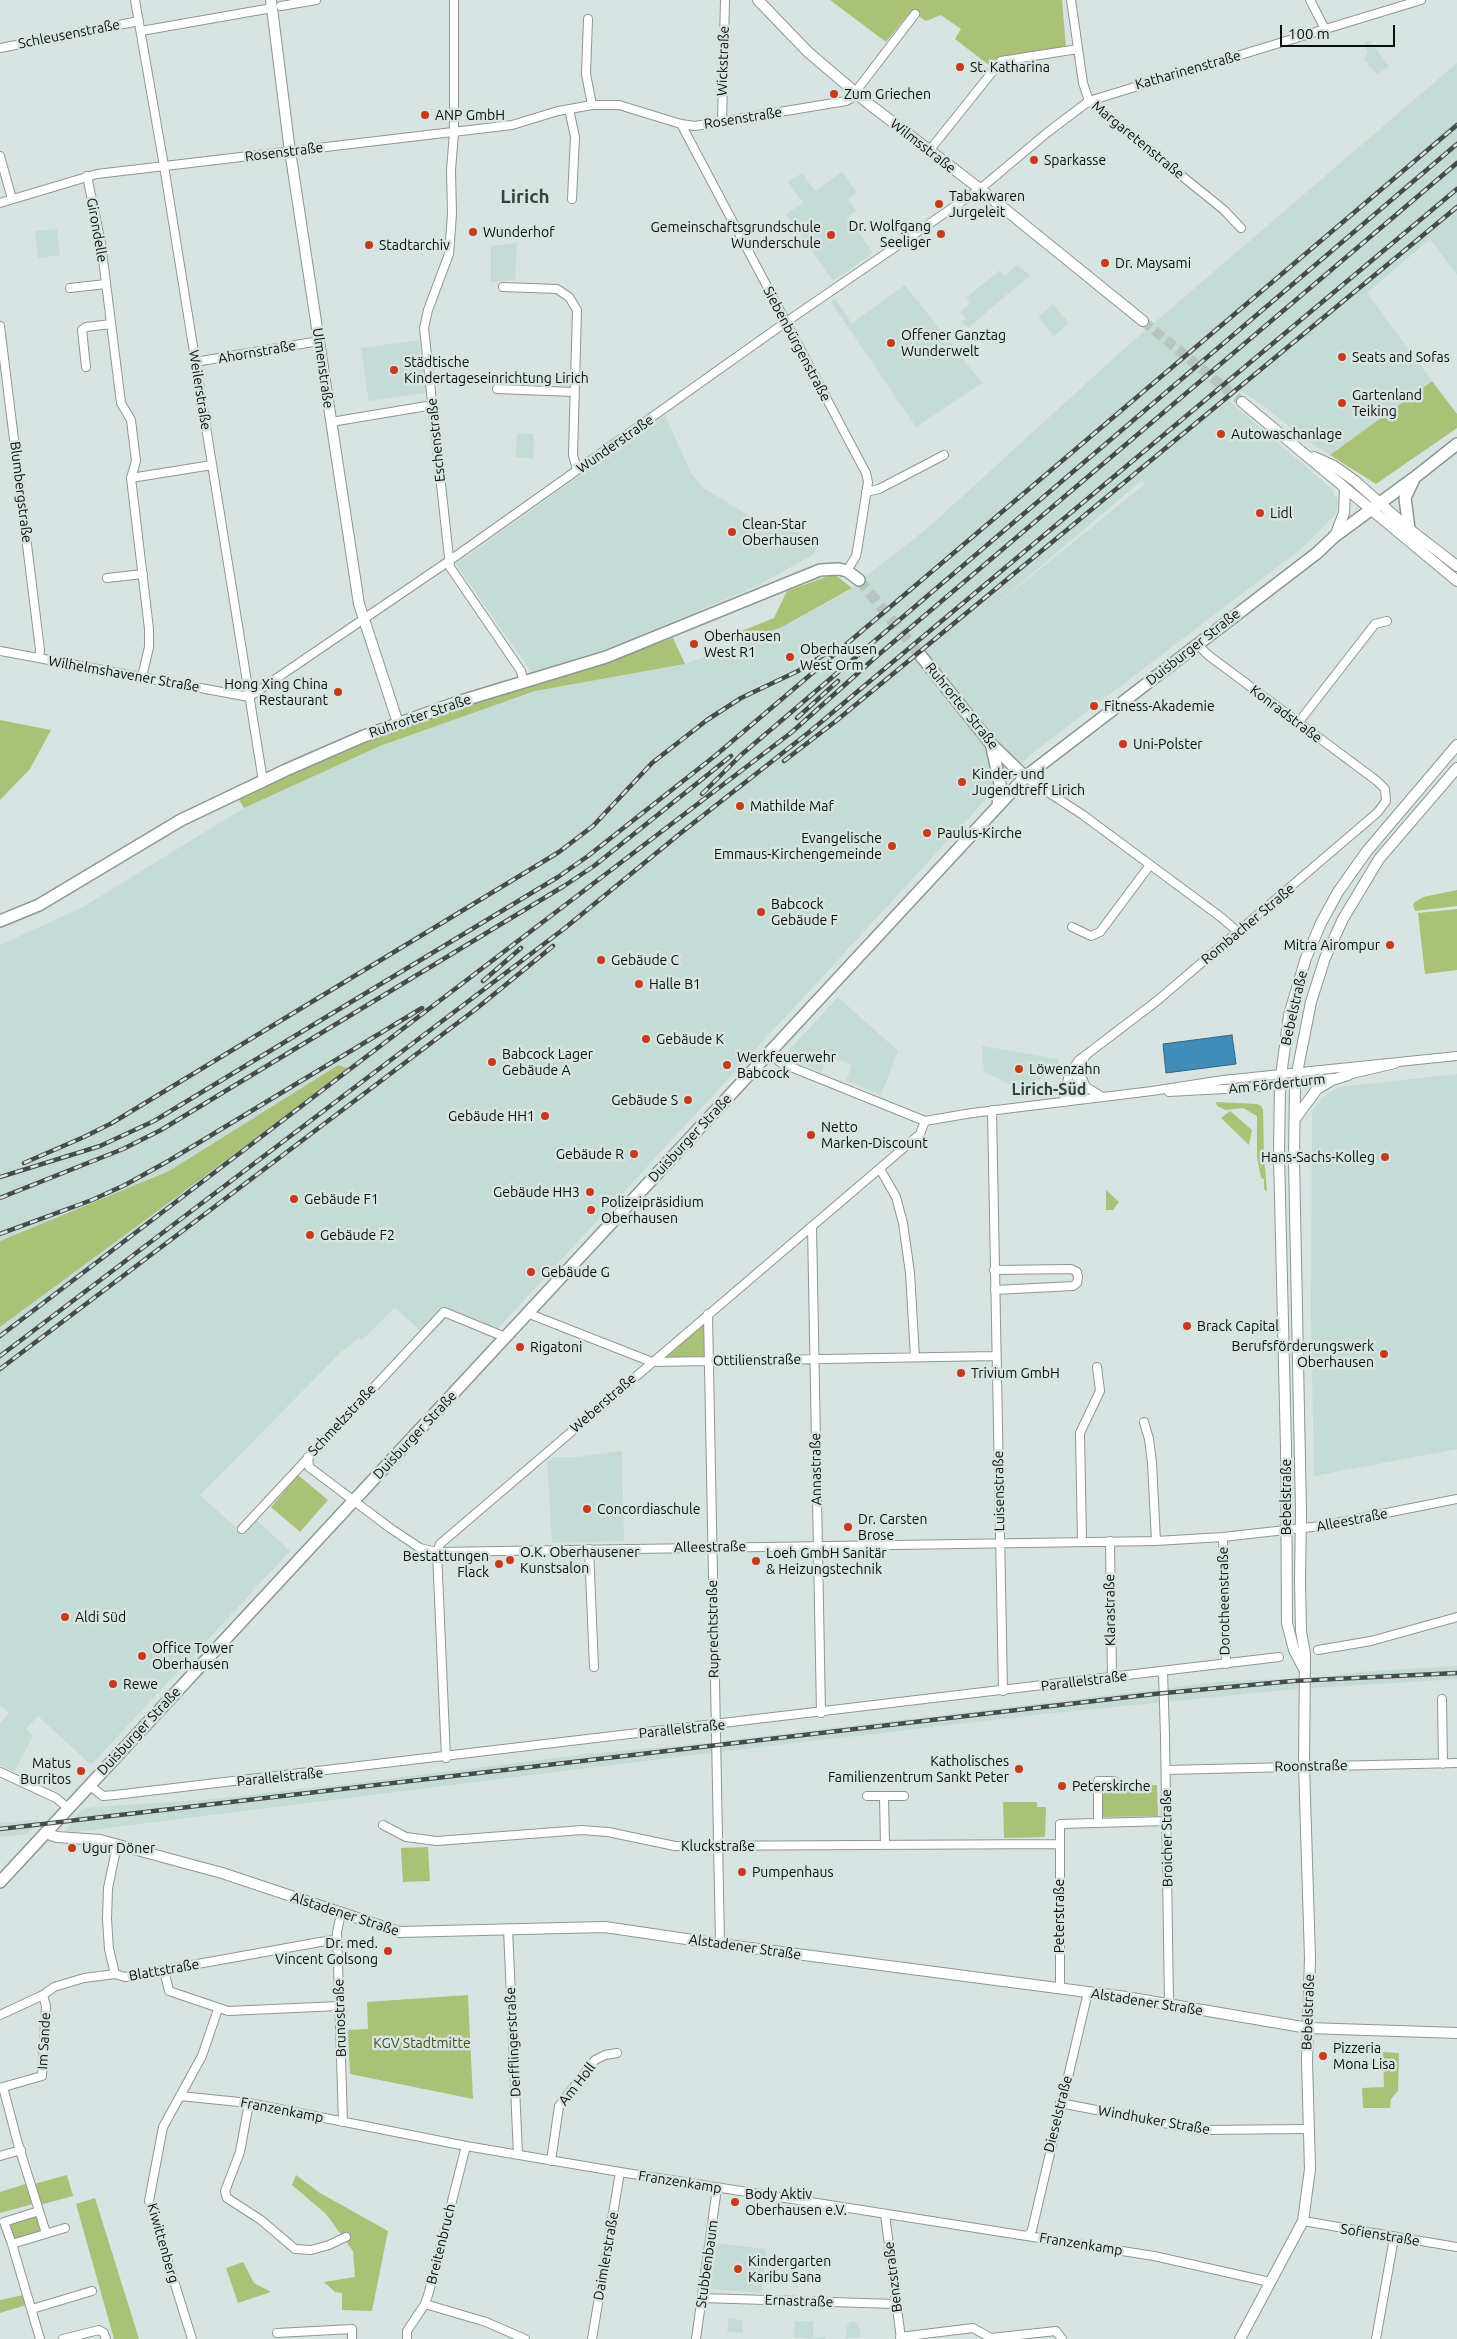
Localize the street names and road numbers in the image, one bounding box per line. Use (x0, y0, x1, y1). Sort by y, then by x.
street label: Schleusenstraße (17, 16, 121, 52)
street label: Wickstraße (713, 26, 733, 96)
street label: Katharinenstraße (1133, 47, 1243, 93)
street label: Margaretenstraße (1088, 97, 1188, 183)
street label: Rosenstraße (703, 104, 783, 132)
street label: Wilmsstraße (887, 115, 959, 177)
street label: Rosenstraße (244, 139, 324, 165)
street label: Girondelle (83, 196, 111, 264)
street label: Siebenbürgenstraße (760, 284, 834, 404)
street label: Ulmenstraße (309, 327, 337, 409)
street label: Ahornstraße (217, 337, 297, 367)
street label: Weilerstraße (185, 349, 215, 431)
street label: Eschenstraße (423, 397, 449, 483)
street label: Wunderstraße (573, 411, 657, 477)
street label: Blumbergstraße (6, 440, 36, 544)
street label: Duisburger Straße (1143, 605, 1243, 689)
street label: Wilhelmshavener Straße (47, 652, 201, 696)
street label: Ruhrorter Straße (922, 659, 1002, 753)
street label: Konradstraße (1247, 682, 1325, 746)
street label: Ruhrorter Straße (367, 691, 473, 741)
street label: Rombacher Straße (1198, 880, 1298, 968)
street label: Bebelstraße (1277, 969, 1311, 1047)
street label: Am Förderturm (1228, 1071, 1326, 1097)
street label: Duisburger Straße (645, 1090, 735, 1186)
street label: Ottilienstraße (713, 1351, 801, 1369)
street label: Weberstraße (567, 1370, 639, 1436)
street label: Schmelzstraße (304, 1381, 380, 1459)
street label: Duisburger Straße (370, 1387, 460, 1483)
street label: Annastraße (807, 1433, 825, 1505)
street label: Luisenstraße (990, 1451, 1008, 1531)
street label: Bebelstraße (1278, 1459, 1294, 1535)
street label: Alleestraße (1315, 1505, 1389, 1535)
street label: Alleestraße (674, 1538, 746, 1556)
street label: Dorotheenstraße (1215, 1546, 1233, 1656)
street label: Klarastraße (1101, 1574, 1119, 1646)
street label: Ruprechtstraße (704, 1580, 722, 1678)
street label: Parallelstraße (1040, 1667, 1128, 1695)
street label: Duisburger Straße (94, 1683, 184, 1779)
street label: Parallelstraße (638, 1716, 726, 1742)
street label: Roonstraße (1274, 1757, 1348, 1775)
street label: Parallelstraße (236, 1764, 324, 1790)
street label: Broicher Straße (1158, 1789, 1176, 1887)
street label: Kluckstraße (681, 1838, 755, 1854)
street label: Peterstraße (1051, 1879, 1067, 1953)
street label: Alstadener Straße (289, 1889, 401, 1939)
street label: Alstadener Straße (688, 1931, 802, 1963)
street label: Blattstraße (128, 1956, 200, 1984)
street label: Bebelstraße (1298, 1974, 1318, 2050)
street label: Brunostraße (330, 1978, 350, 2058)
street label: Alstadener Straße (1090, 1985, 1204, 2019)
street label: Derfflingerstraße (502, 1987, 524, 2097)
street label: Im Sande (34, 2012, 54, 2070)
street label: Am Holl (555, 2059, 599, 2109)
street label: Dieselstraße (1040, 2074, 1076, 2154)
street label: Franzenkamp (239, 2094, 325, 2126)
street label: Windhuker Straße (1097, 2102, 1211, 2138)
street label: Franzenkamp (637, 2167, 723, 2197)
street label: Kiwittenberg (144, 2201, 182, 2285)
street label: Breitenbruch (423, 2202, 459, 2286)
street label: Daimlerstraße (590, 2210, 622, 2302)
street label: Stubbenbaum (693, 2219, 721, 2309)
street label: Sofienstraße (1339, 2220, 1421, 2250)
street label: Franzenkamp (1038, 2229, 1124, 2259)
street label: Benzstraße (880, 2241, 906, 2313)
street label: Ernastraße (764, 2291, 834, 2311)

